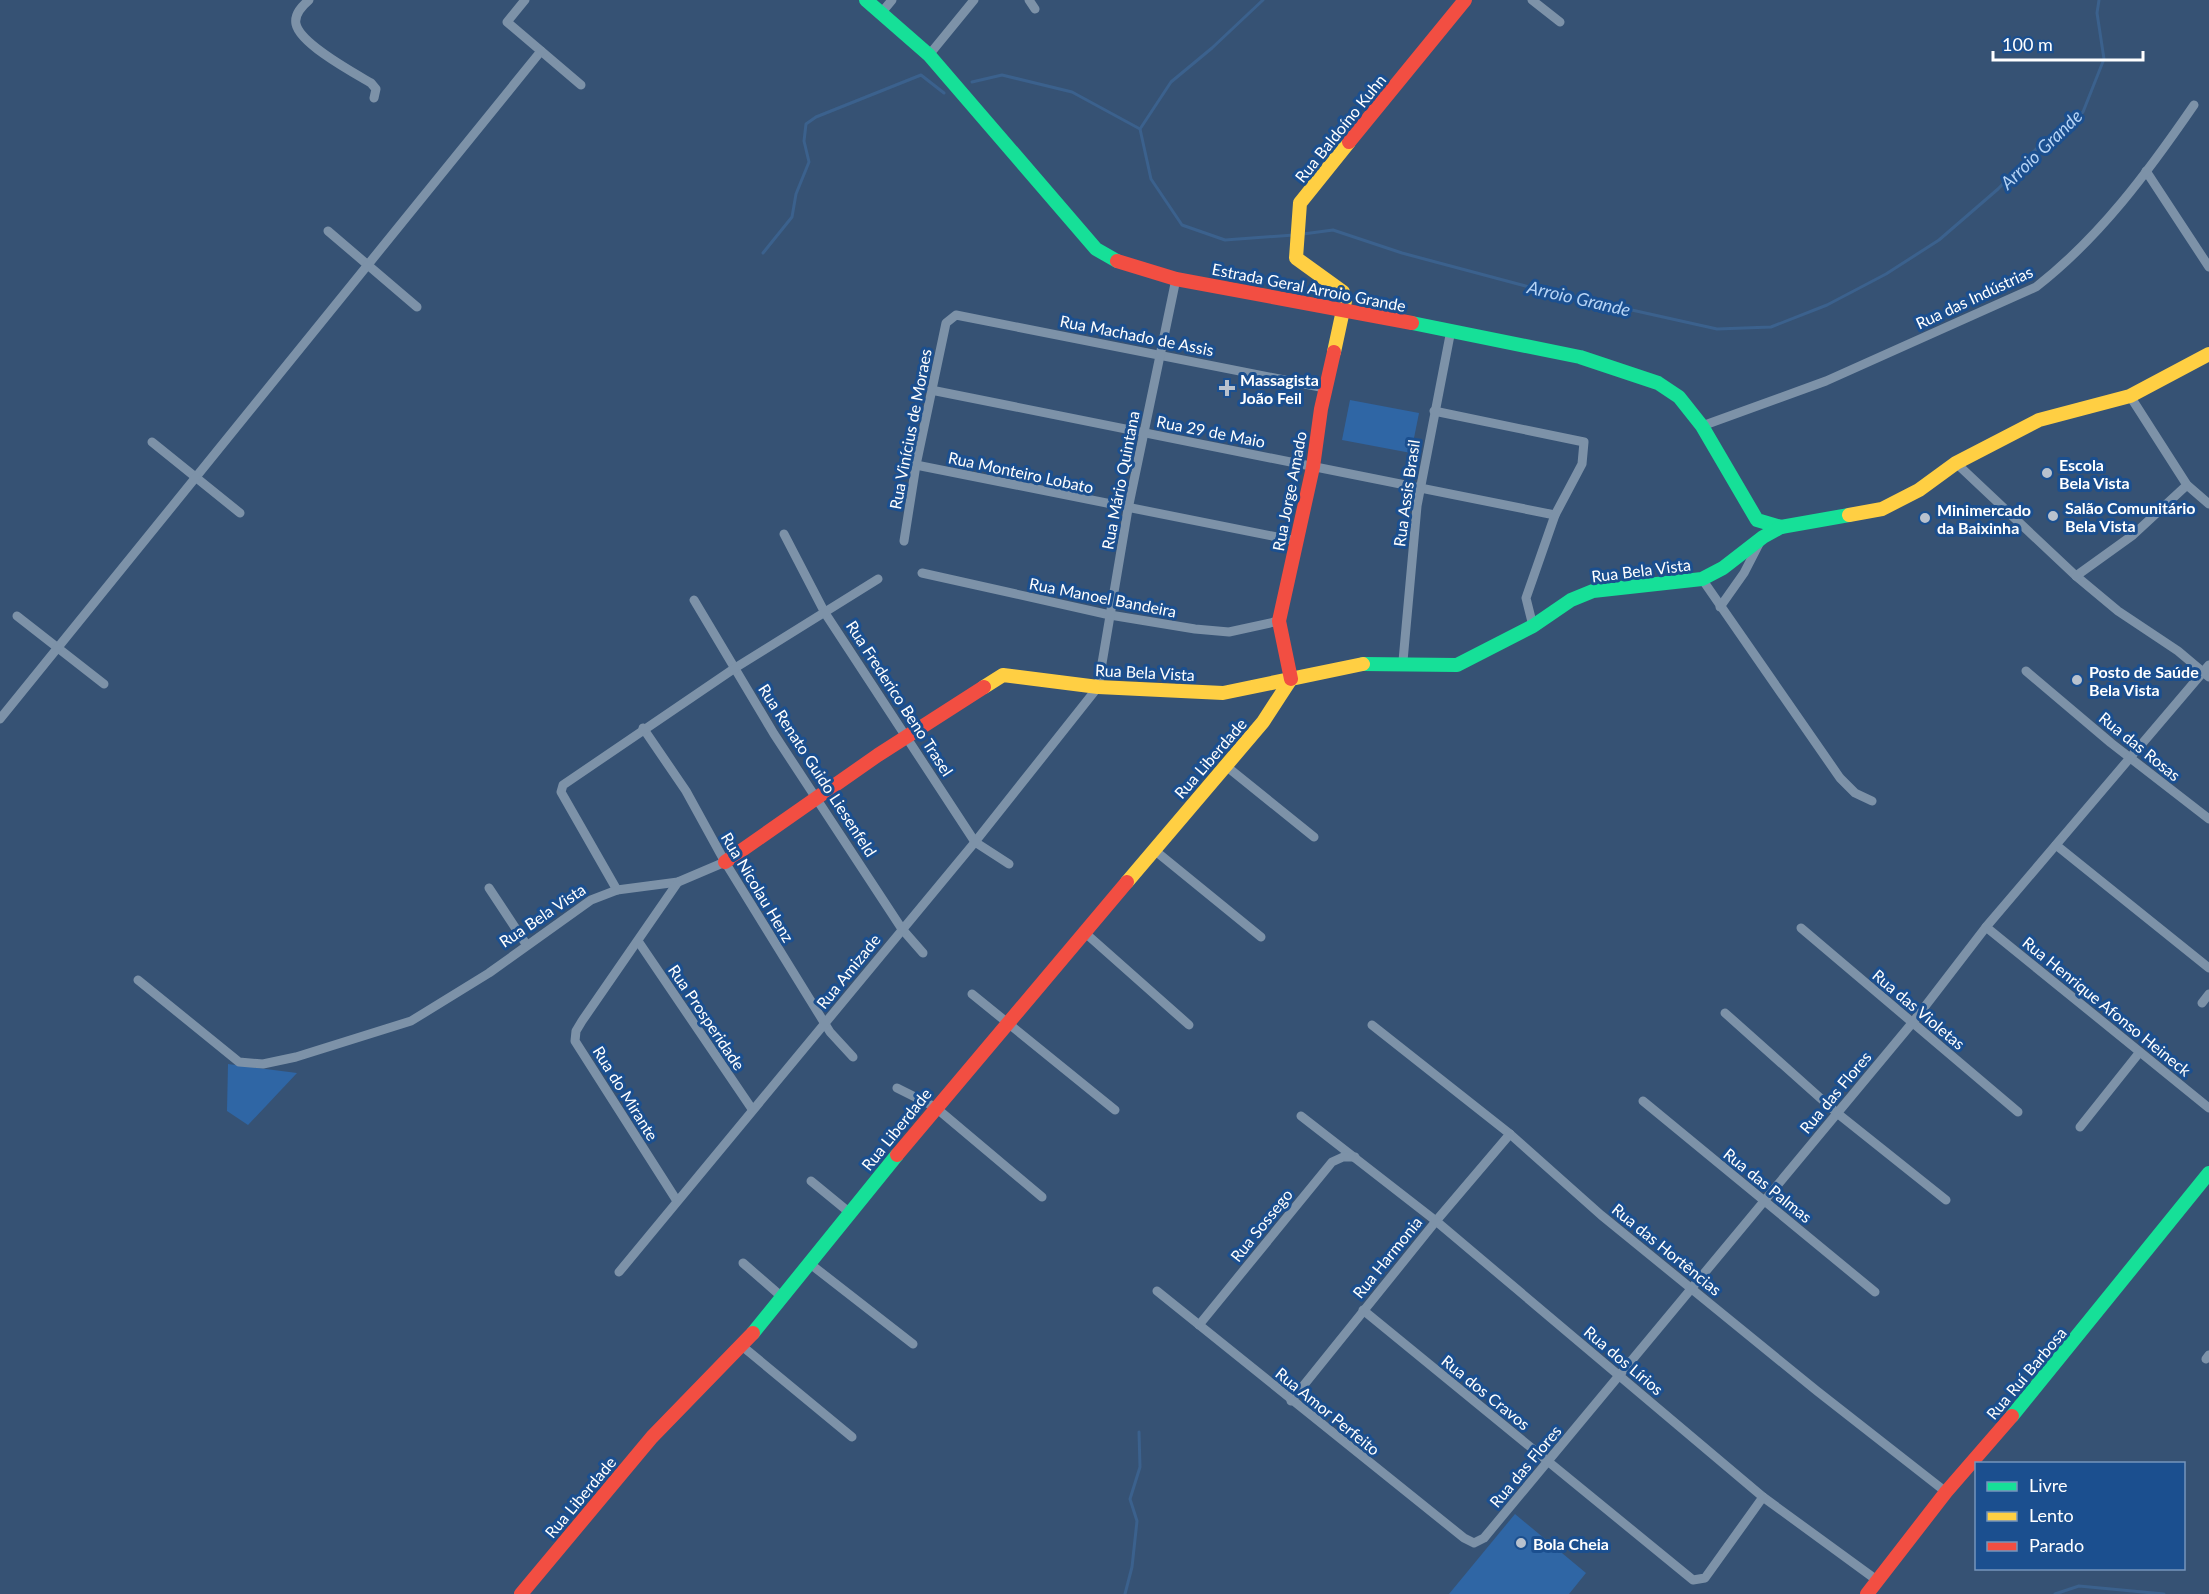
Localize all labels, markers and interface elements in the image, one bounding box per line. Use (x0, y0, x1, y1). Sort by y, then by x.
scale bar (1993, 24, 2143, 62)
text: 100 m (2002, 33, 2053, 55)
street label: Rua Baldoíno Kuhn (1291, 70, 1389, 186)
water label: Arroio Grande (1995, 105, 2086, 194)
street label: Estrada Geral Arroio Grande (1210, 259, 1408, 315)
street label: Rua das Indústrias (1912, 262, 2036, 332)
water label: Arroio Grande (1524, 275, 1633, 321)
street label: Rua Machado de Assis (1058, 311, 1216, 359)
street label: Rua Vinícius de Moraes (885, 347, 935, 511)
place label: Massagista João Feil (1240, 370, 1319, 407)
marker: Massagista João Feil (1218, 379, 1236, 397)
street label: Rua Mário Quintana (1097, 409, 1143, 551)
street label: Rua 29 de Maio (1155, 411, 1267, 451)
street label: Rua Jorge Amado (1268, 430, 1310, 552)
street label: Rua Assis Brasil (1389, 438, 1423, 548)
street label: Rua Monteiro Lobato (947, 447, 1095, 497)
place label: Escola Bela Vista (2059, 455, 2130, 492)
marker: Escola Bela Vista (2040, 466, 2054, 480)
place label: Salão Comunitário Bela Vista (2065, 498, 2195, 535)
place label: Minimercado da Baixinha (1937, 500, 2031, 537)
marker: Salão Comunitário Bela Vista (2046, 509, 2060, 523)
marker: Minimercado da Baixinha (1918, 511, 1932, 525)
street label: Rua Bela Vista (1590, 554, 1692, 586)
street label: Rua Manoel Bandeira (1028, 573, 1178, 621)
street label: Rua Frederico Beno Trasel (843, 617, 957, 779)
street label: Rua Bela Vista (1095, 660, 1195, 684)
place label: Posto de Saúde Bela Vista (2089, 662, 2199, 699)
marker: Posto de Saúde Bela Vista (2070, 673, 2084, 687)
street label: Rua Renato Guido Liesenfeld (755, 680, 881, 860)
street label: Rua das Rosas (2096, 707, 2184, 785)
street label: Rua Liberdade (1170, 714, 1250, 802)
street label: Rua Nicolau Henz (718, 829, 798, 945)
street label: Rua Bela Vista (495, 879, 589, 951)
street label: Rua Amizade (812, 930, 884, 1012)
street label: Rua Henrique Afonso Heineck (2019, 932, 2196, 1080)
street label: Rua Prosperidade (665, 961, 749, 1073)
street label: Rua das Violetas (1869, 965, 1969, 1053)
street label: Rua do Mirante (589, 1042, 663, 1144)
street label: Rua das Flores (1795, 1047, 1875, 1137)
street label: Rua Liberdade (857, 1084, 935, 1174)
street label: Rua das Palmas (1720, 1144, 1816, 1226)
street label: Rua Sossego (1226, 1185, 1296, 1265)
street label: Rua das Hortências (1609, 1199, 1725, 1299)
street label: Rua Harmonia (1348, 1212, 1426, 1302)
street label: Rua dos Lírios (1581, 1321, 1667, 1399)
street label: Rua Ruí Barbosa (1982, 1323, 2070, 1423)
street label: Rua dos Cravos (1438, 1351, 1534, 1433)
street label: Rua Amor Perfeito (1272, 1363, 1384, 1459)
street label: Rua das Flores (1485, 1421, 1565, 1511)
street label: Rua Liberdade (541, 1453, 619, 1541)
legend (1975, 1462, 2185, 1570)
text: Livre (2029, 1474, 2068, 1496)
text: Lento (2029, 1504, 2074, 1526)
place label: Bola Cheia (1533, 1534, 1609, 1553)
text: Parado (2029, 1534, 2084, 1556)
marker: Bola Cheia (1514, 1536, 1528, 1550)

